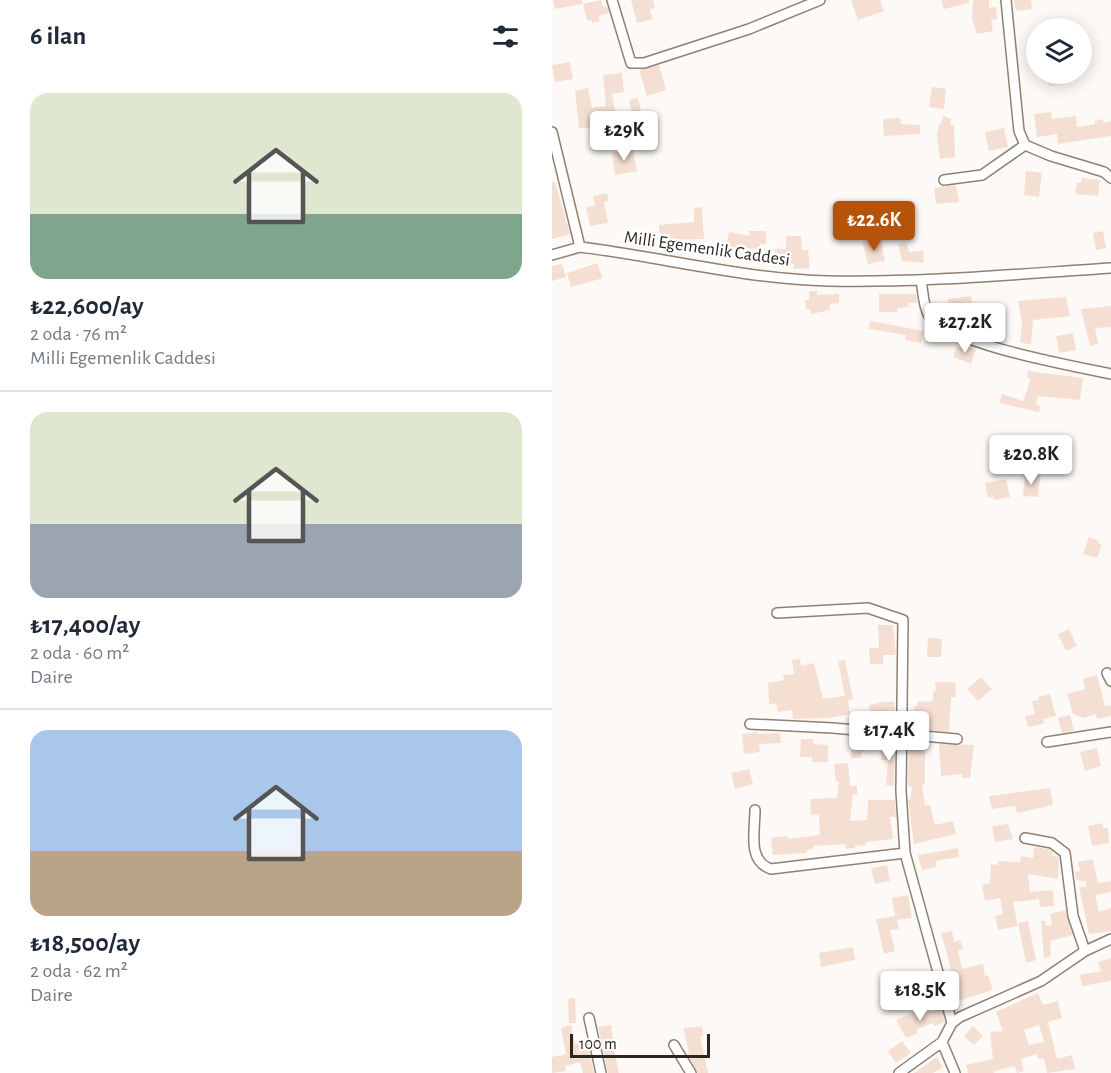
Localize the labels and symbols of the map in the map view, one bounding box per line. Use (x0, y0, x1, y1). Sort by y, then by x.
pin: ₺29K (588, 111, 660, 162)
pin: ₺22.6K (825, 201, 923, 252)
street label: Milli Egemenlik Caddesi (623, 228, 791, 270)
pin: ₺27.2K (916, 303, 1014, 354)
pin: ₺20.8K (982, 435, 1080, 486)
pin: ₺17.4K (840, 711, 938, 762)
pin: ₺18.5K (871, 971, 969, 1022)
scale bar (570, 1031, 710, 1058)

